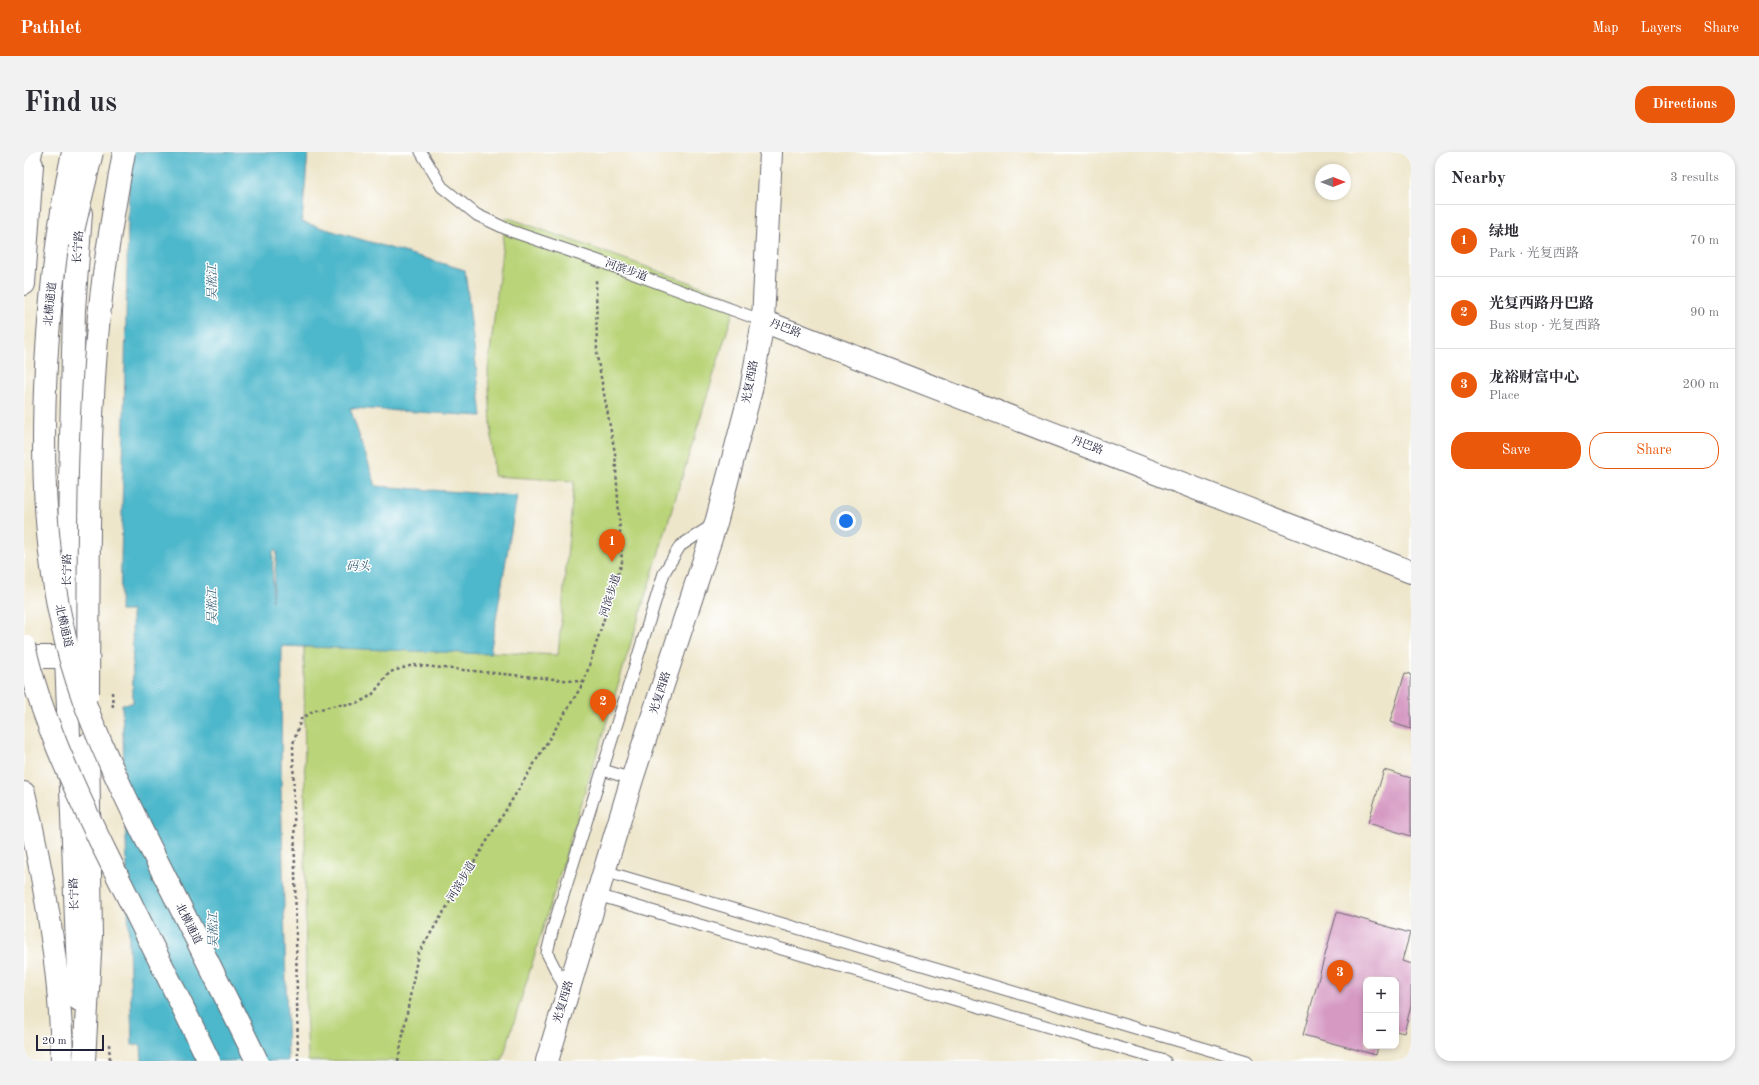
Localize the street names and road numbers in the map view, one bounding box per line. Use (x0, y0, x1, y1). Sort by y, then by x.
street label: 长宁路 (70, 230, 86, 264)
street label: 河滨步道 (603, 256, 649, 284)
street label: 北横通道 (41, 281, 59, 326)
street label: 丹巴路 (768, 316, 803, 340)
street label: 光复西路 (739, 359, 761, 405)
street label: 丹巴路 (1070, 433, 1105, 457)
street label: 长宁路 (60, 553, 74, 587)
street label: 河滨步道 (597, 573, 623, 619)
street label: 北横通道 (53, 603, 75, 649)
street label: 光复西路 (647, 670, 673, 716)
street label: 河滨步道 (444, 859, 478, 904)
street label: 长宁路 (67, 877, 81, 911)
street label: 北横通道 (173, 901, 205, 946)
street label: 光复西路 (550, 979, 576, 1025)

